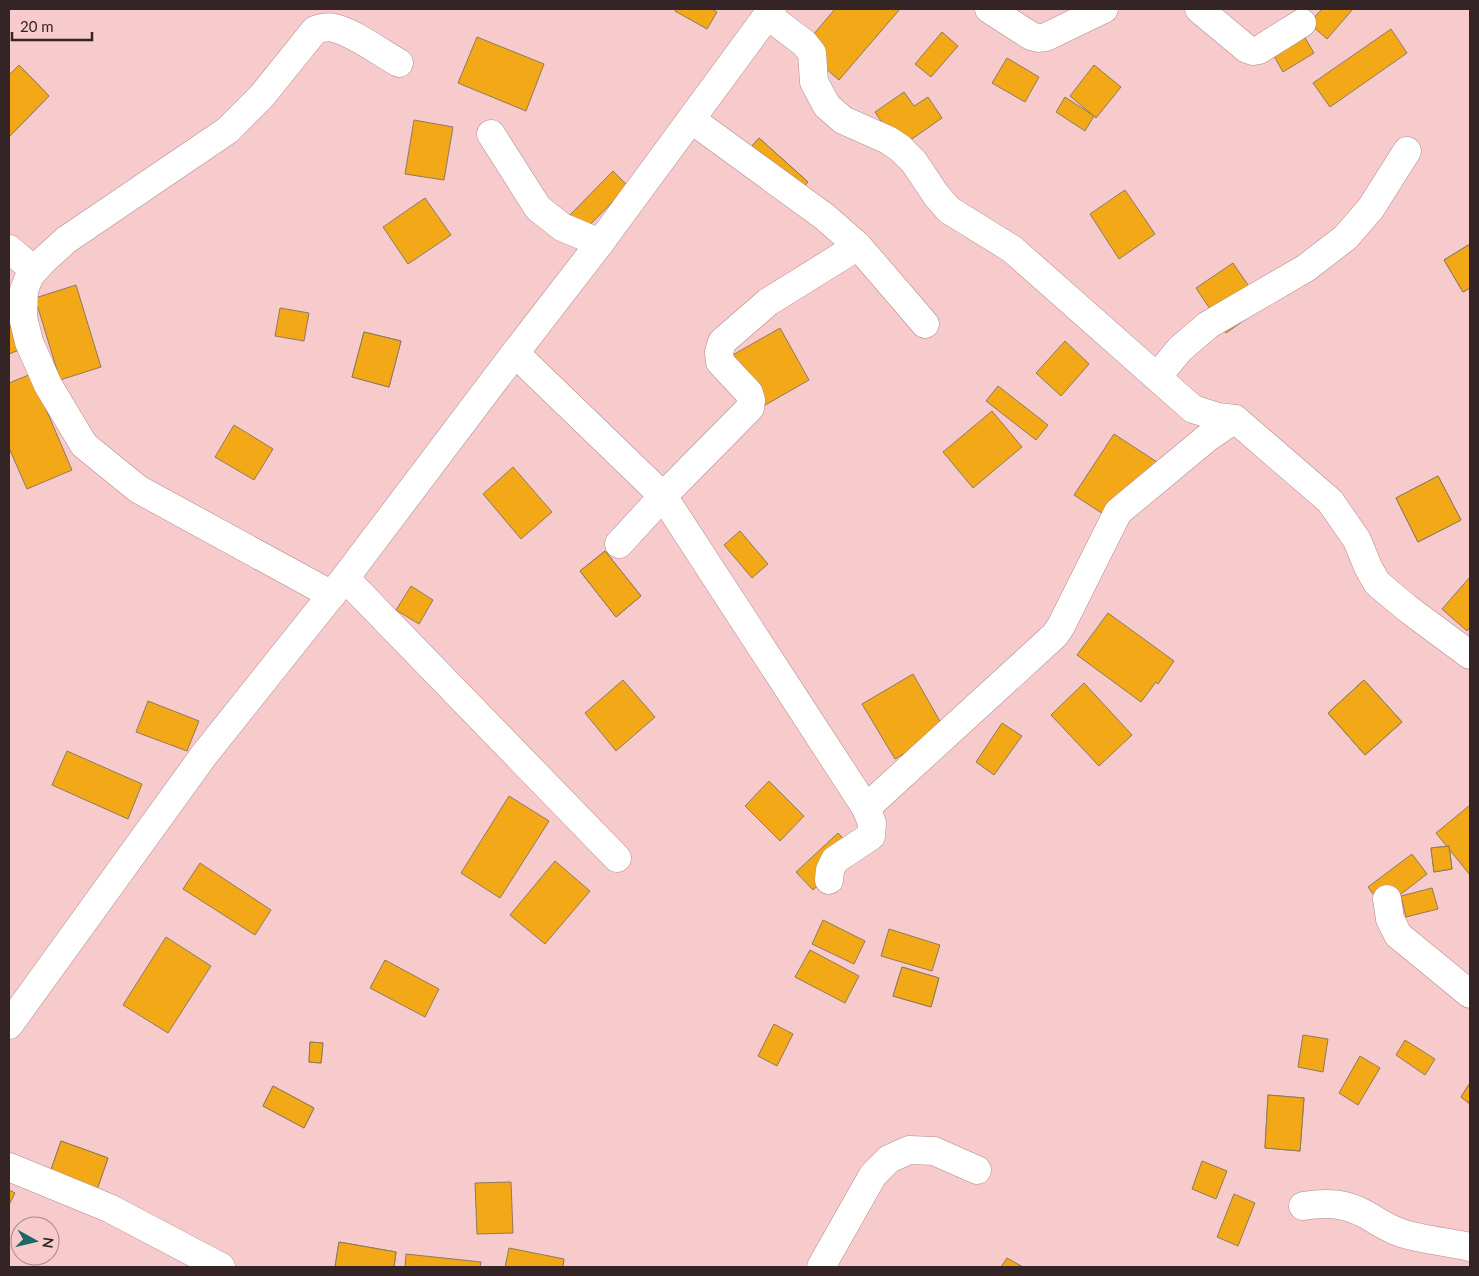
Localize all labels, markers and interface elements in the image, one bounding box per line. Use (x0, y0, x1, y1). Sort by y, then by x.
scale bar (12, 10, 92, 42)
text: 20 m (20, 17, 54, 35)
north arrow (10, 1216, 60, 1266)
text: N (39, 1236, 58, 1249)

